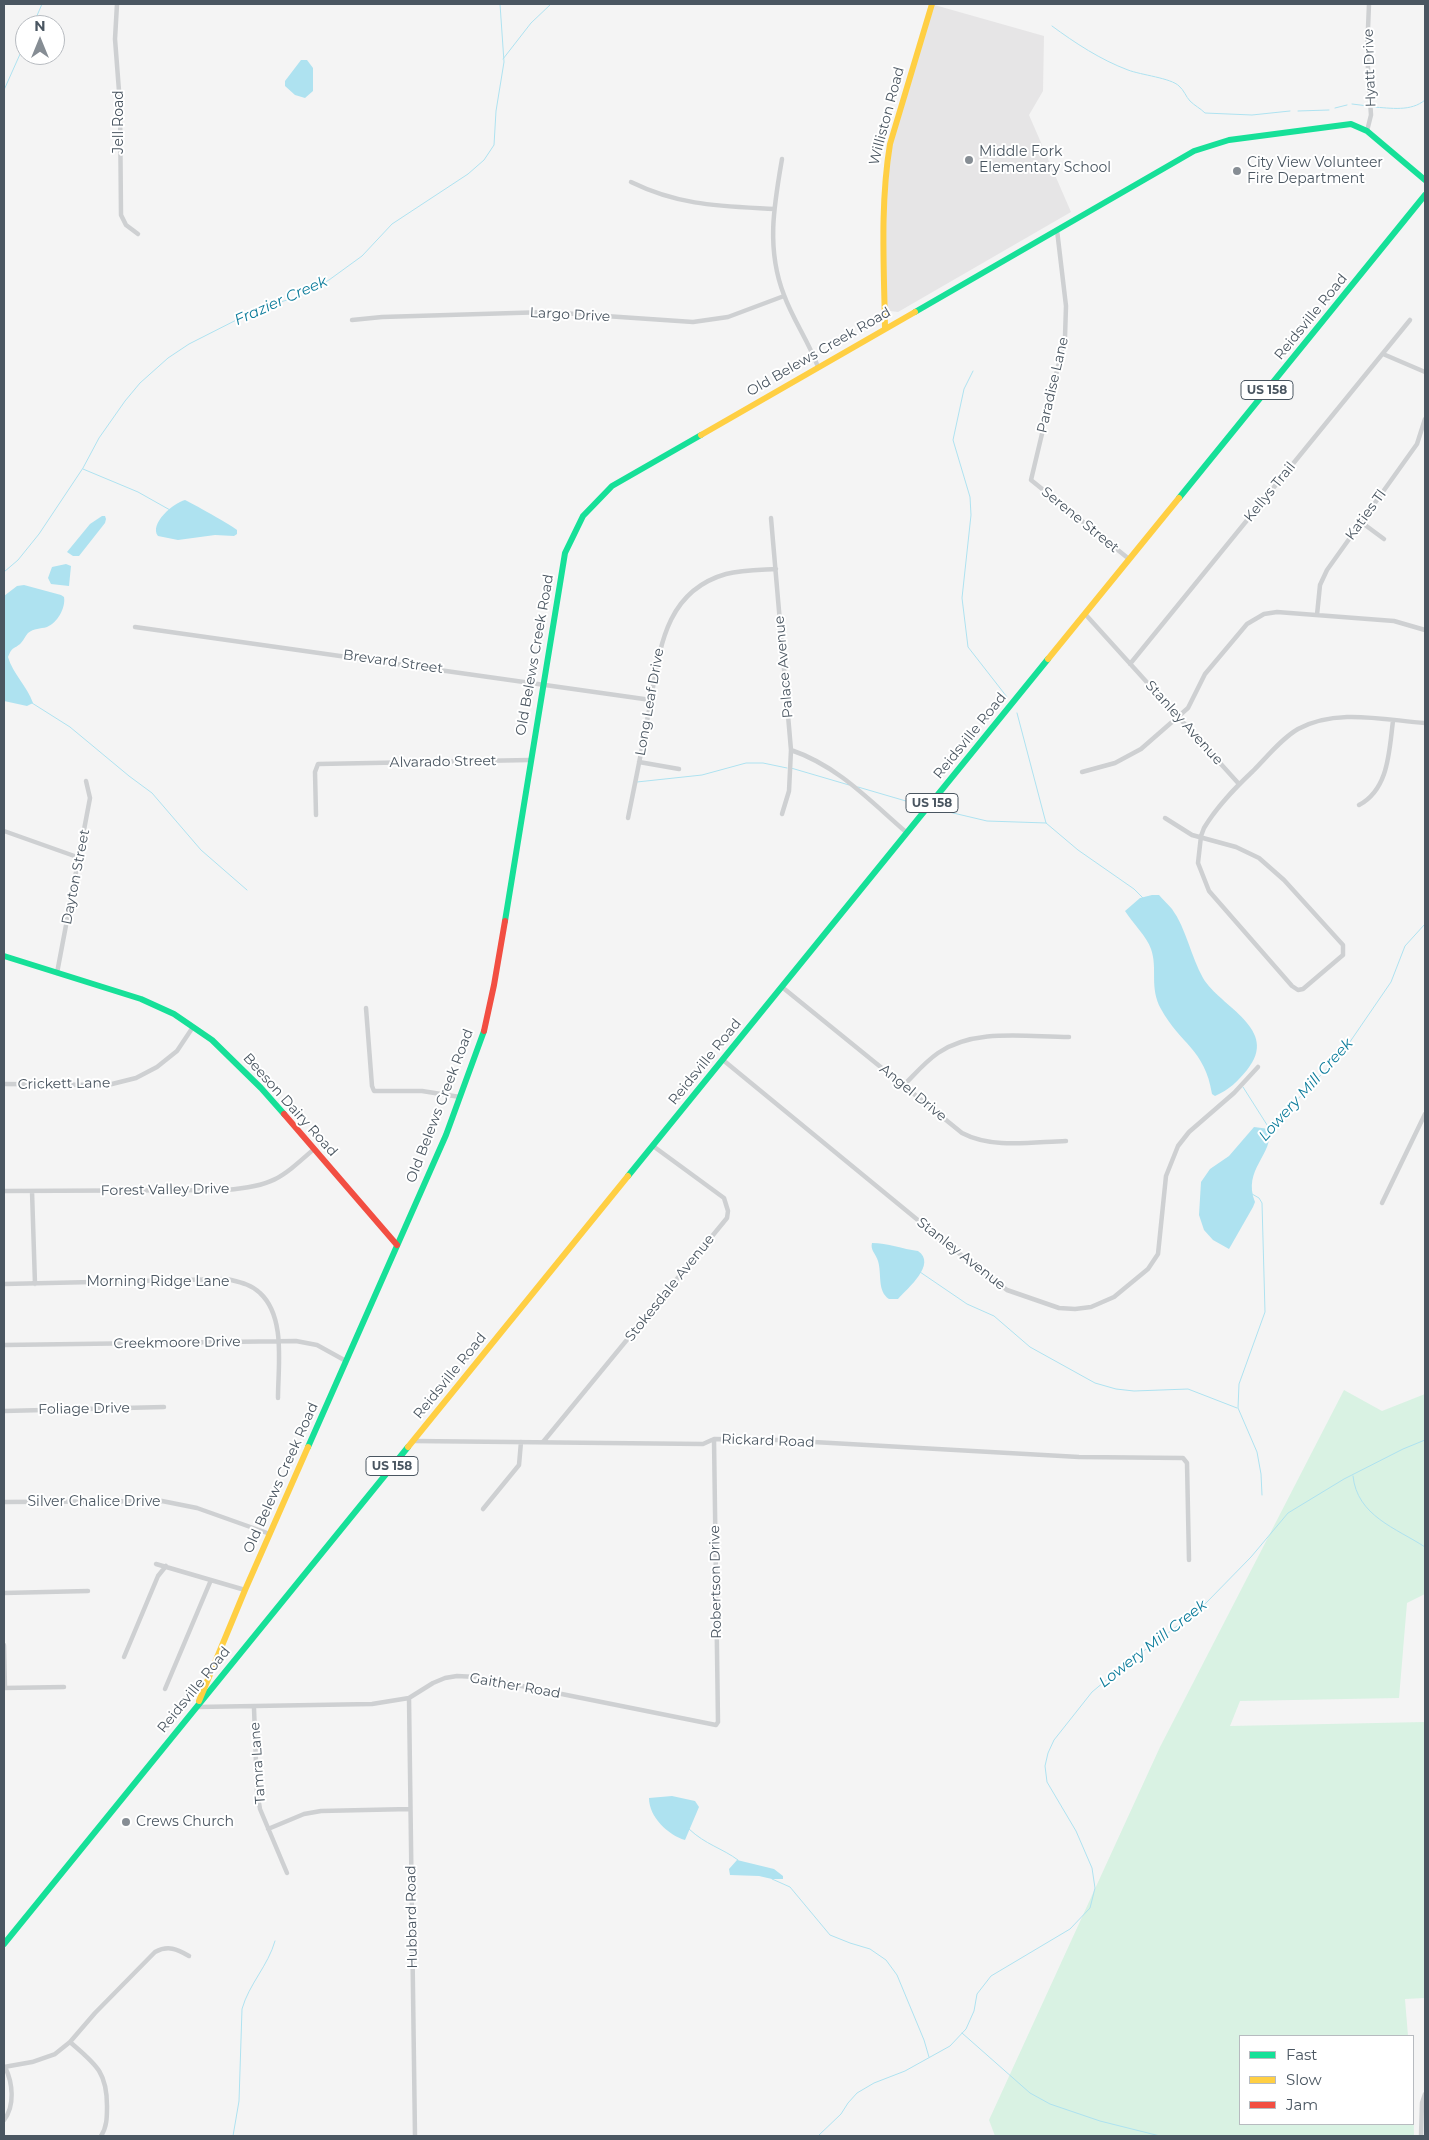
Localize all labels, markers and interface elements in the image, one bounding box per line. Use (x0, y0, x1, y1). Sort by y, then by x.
north arrow (15, 15, 65, 65)
text: N (34, 17, 46, 35)
street label: Hyatt Drive (1360, 28, 1380, 108)
street label: Williston Road (866, 65, 908, 167)
street label: Jell Road (111, 90, 127, 154)
place label: Middle Fork Elementary School (979, 144, 1111, 176)
marker: Middle Fork Elementary School (963, 154, 975, 166)
place label: City View Volunteer Fire Department (1247, 155, 1383, 188)
marker: City View Volunteer Fire Department (1231, 165, 1243, 177)
street label: Reidsville Road (1271, 270, 1351, 364)
water label: Frazier Creek (232, 273, 330, 329)
street label: Old Belews Creek Road (744, 304, 894, 400)
street label: Largo Drive (529, 305, 611, 325)
street label: Paradise Lane (1034, 335, 1072, 435)
road number: US 158 (1241, 380, 1293, 400)
street label: Kellys Trail (1241, 459, 1299, 525)
street label: Serene Street (1038, 484, 1122, 556)
street label: Katies Tl (1342, 487, 1390, 543)
street label: Old Belews Creek Road (513, 573, 557, 737)
street label: Palace Avenue (771, 615, 797, 719)
street label: Brevard Street (342, 647, 444, 677)
street label: Long Leaf Drive (632, 647, 668, 757)
street label: Stanley Avenue (1142, 677, 1226, 769)
street label: Reidsville Road (930, 689, 1010, 783)
street label: Alvarado Street (389, 753, 497, 771)
road number: US 158 (906, 794, 958, 812)
street label: Dayton Street (59, 828, 93, 926)
street label: Reidsville Road (665, 1015, 745, 1109)
street label: Old Belews Creek Road (403, 1027, 477, 1185)
water label: Lowery Mill Creek (1255, 1035, 1357, 1145)
street label: Beeson Dairy Road (239, 1050, 341, 1160)
street label: Angel Drive (876, 1061, 950, 1125)
street label: Crickett Lane (17, 1075, 111, 1093)
street label: Forest Valley Drive (101, 1180, 229, 1200)
street label: Stanley Avenue (913, 1214, 1009, 1294)
street label: Stokesdale Avenue (622, 1231, 718, 1345)
street label: Morning Ridge Lane (86, 1274, 230, 1290)
street label: Reidsville Road (410, 1329, 490, 1423)
street label: Creekmoore Drive (113, 1333, 241, 1353)
street label: Foliage Drive (38, 1400, 130, 1418)
street label: Old Belews Creek Road (240, 1400, 322, 1556)
street label: Rickard Road (721, 1431, 815, 1451)
road number: US 158 (366, 1456, 418, 1475)
street label: Silver Chalice Drive (28, 1494, 160, 1510)
street label: Robertson Drive (707, 1525, 725, 1639)
water label: Lowery Mill Creek (1095, 1596, 1211, 1692)
street label: Reidsville Road (154, 1643, 234, 1737)
street label: Gaither Road (468, 1670, 562, 1702)
street label: Tamra Lane (247, 1721, 269, 1805)
place label: Crews Church (136, 1814, 234, 1830)
marker: Crews Church (120, 1816, 132, 1828)
street label: Hubbard Road (403, 1865, 421, 1969)
legend (1239, 2035, 1414, 2125)
text: Fast (1286, 2045, 1317, 2064)
text: Slow (1286, 2070, 1322, 2089)
text: Jam (1286, 2095, 1318, 2114)

